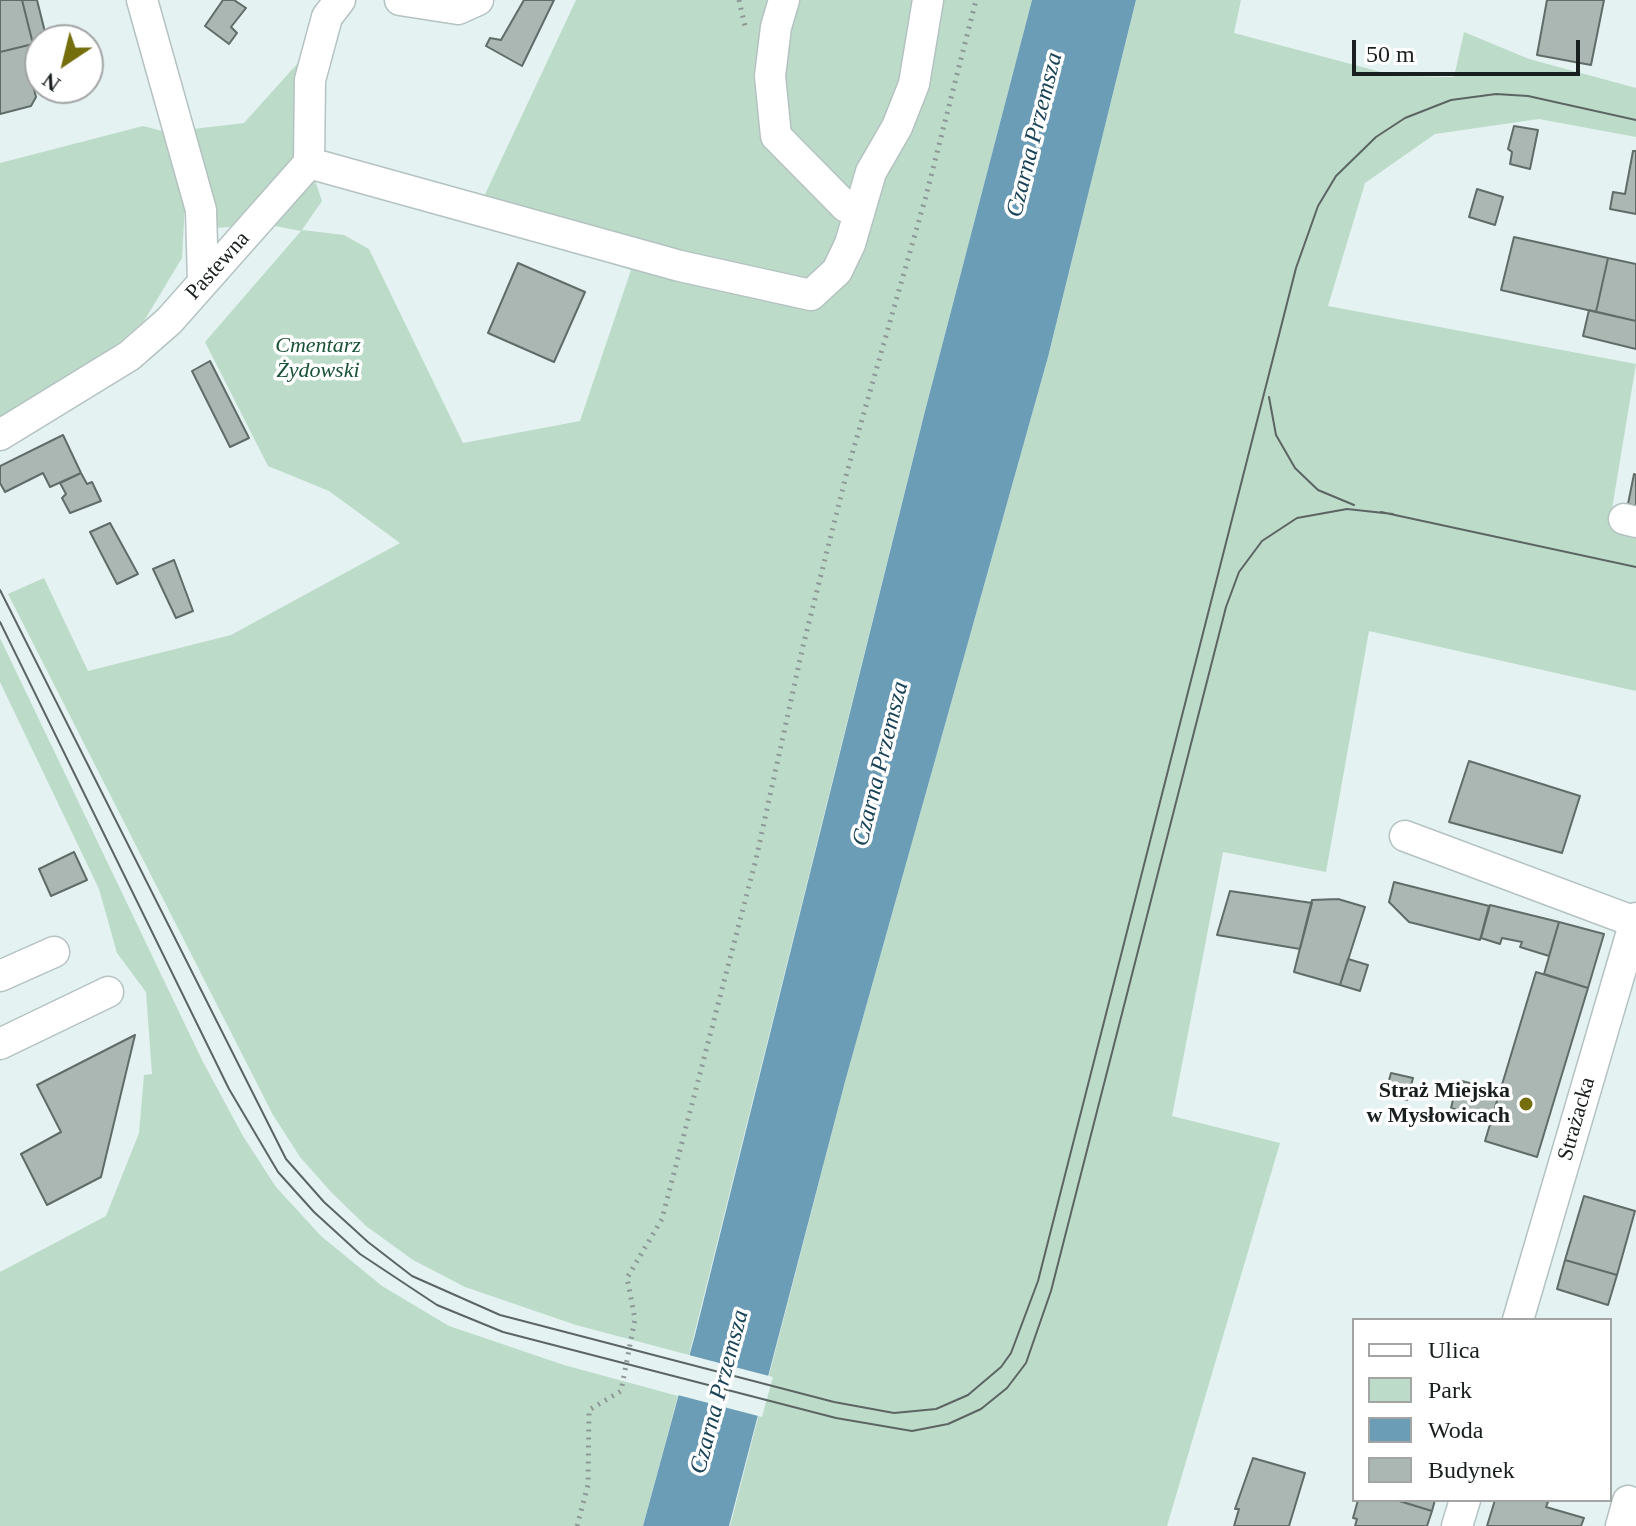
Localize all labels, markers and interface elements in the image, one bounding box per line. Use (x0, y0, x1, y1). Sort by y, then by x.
north arrow (24, 24, 104, 104)
scale bar (1356, 24, 1584, 74)
text: 50 m (1366, 41, 1415, 67)
water label: Czarna Przemsza (1001, 50, 1069, 220)
text: N (37, 68, 65, 97)
street label: Pastewna (180, 226, 256, 306)
park label: Cmentarz Żydowski (275, 333, 361, 384)
water label: Czarna Przemsza (847, 679, 915, 849)
street label: Strażacka (1553, 1074, 1601, 1164)
place label: Straż Miejska w Mysłowicach (1366, 1078, 1510, 1130)
marker: Straż Miejska w Mysłowicach (1517, 1095, 1535, 1113)
water label: Czarna Przemsza (684, 1307, 756, 1477)
legend (1352, 1318, 1612, 1502)
text: Ulica (1428, 1337, 1480, 1363)
text: Park (1428, 1377, 1472, 1403)
text: Woda (1428, 1417, 1483, 1443)
text: Budynek (1428, 1457, 1515, 1483)

